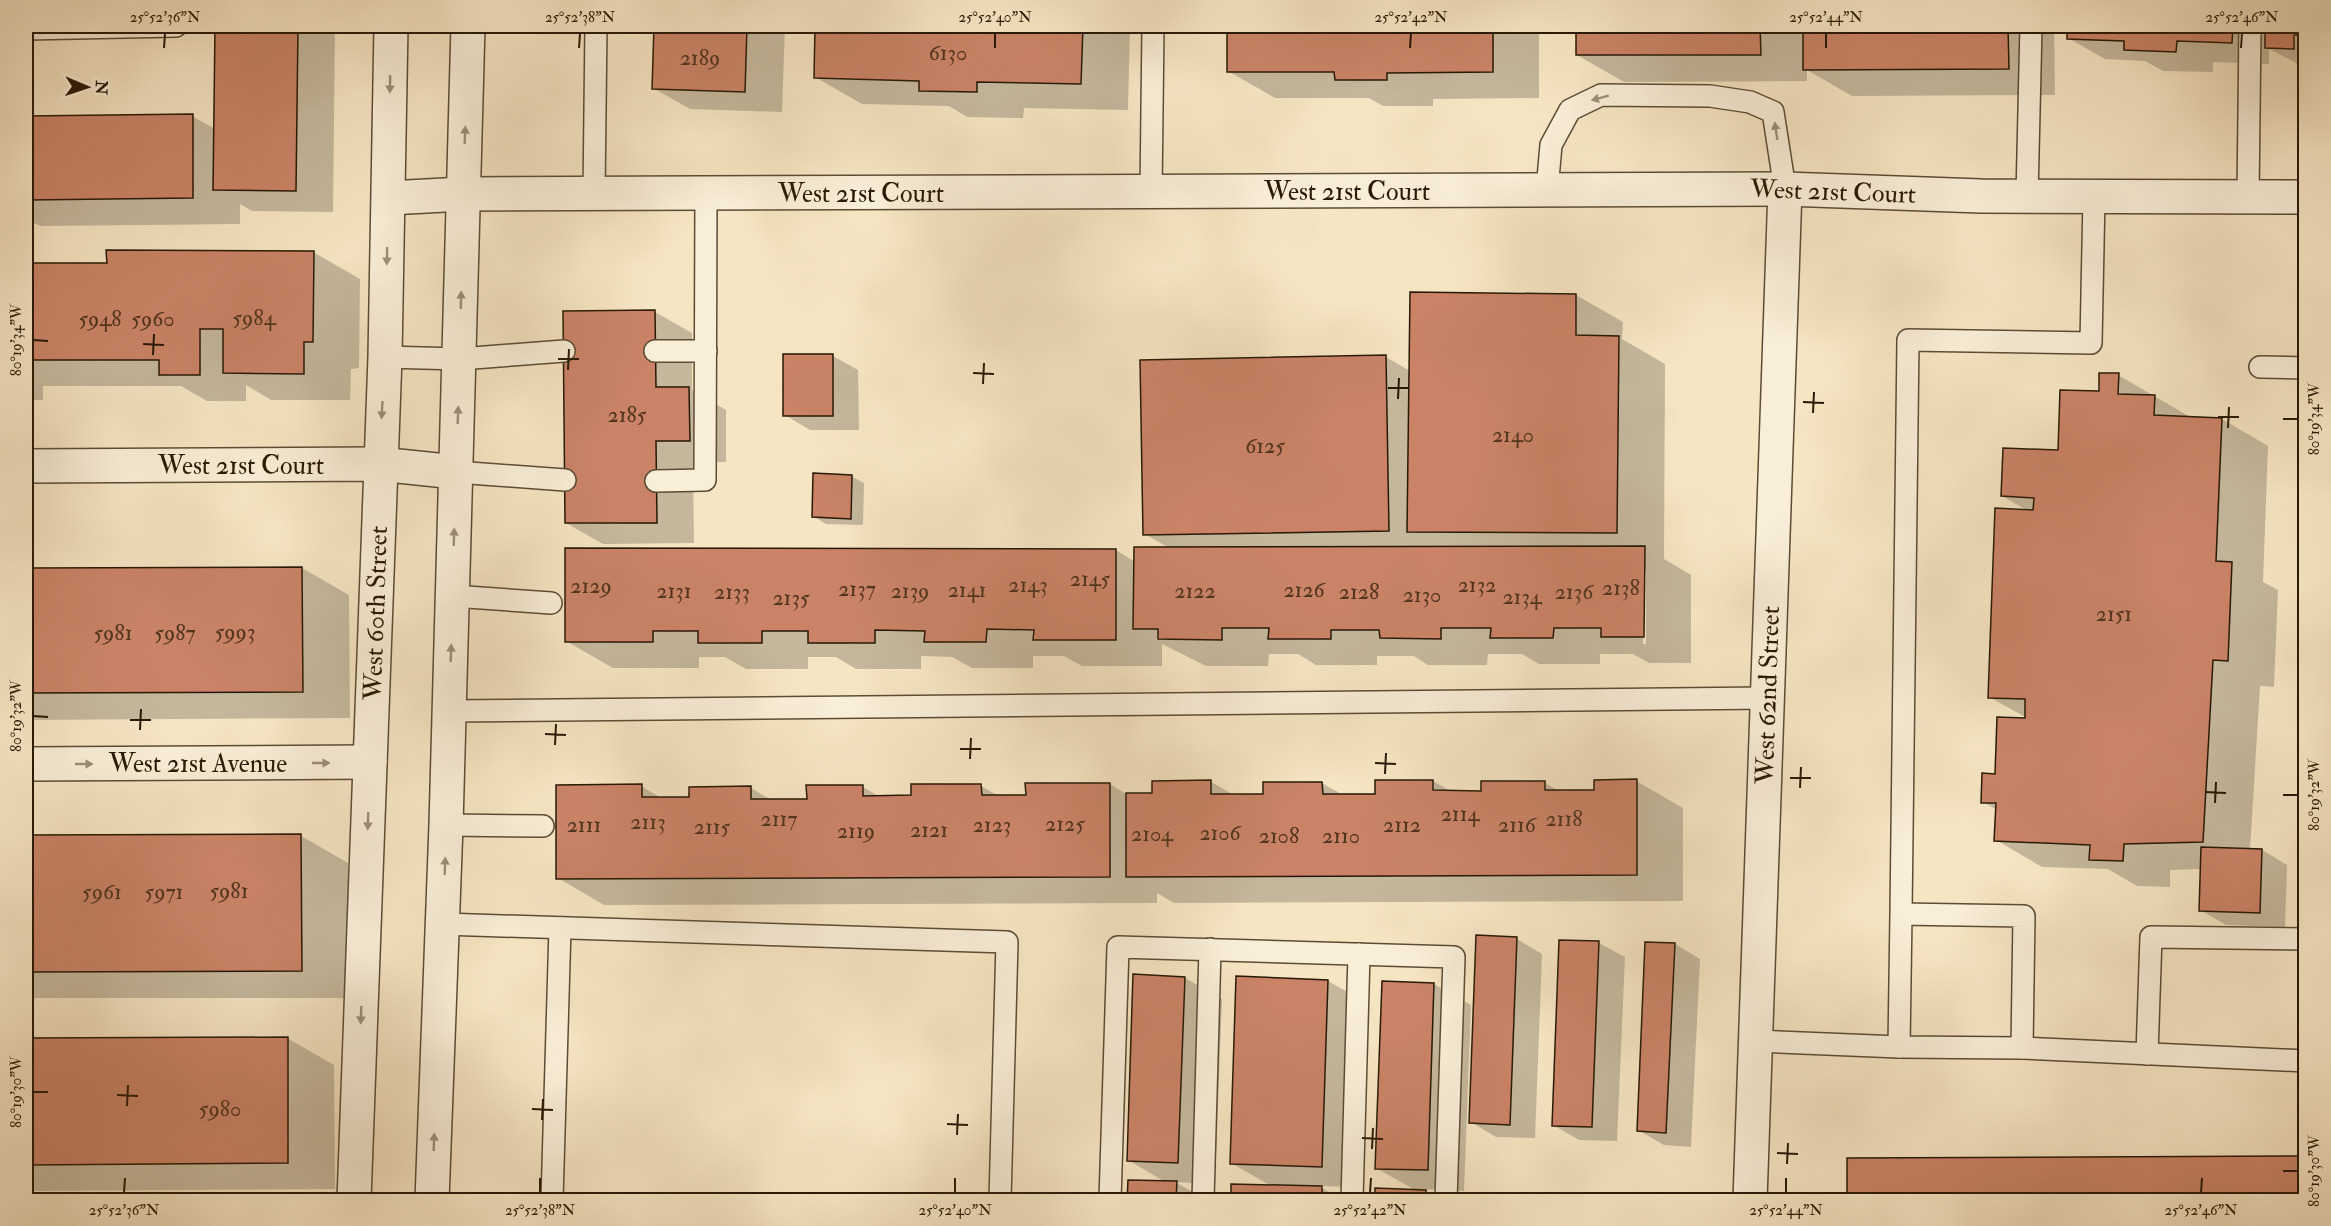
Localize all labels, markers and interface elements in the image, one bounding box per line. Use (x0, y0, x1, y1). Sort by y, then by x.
text: 25°52'36"N (130, 8, 201, 27)
text: 25°52'38"N (545, 8, 616, 27)
text: 25°52'40"N (958, 8, 1032, 27)
text: 25°52'42"N (1374, 8, 1448, 27)
text: 25°52'44"N (1789, 8, 1863, 27)
text: 25°52'46"N (2205, 8, 2279, 27)
house number: 6130 (929, 39, 967, 67)
house number: 2189 (680, 44, 720, 72)
north arrow (57, 57, 117, 117)
one-way arrow (385, 74, 395, 93)
text: N (91, 79, 111, 96)
one-way arrow (1591, 93, 1609, 103)
one-way arrow (1771, 121, 1780, 140)
one-way arrow (460, 126, 469, 145)
street label: West 21st Court (1748, 173, 1917, 211)
street label: West 21st Court (1263, 176, 1430, 208)
street label: West 21st Court (777, 178, 944, 210)
one-way arrow (382, 247, 392, 266)
one-way arrow (456, 291, 466, 310)
text: 80°19'34"W (7, 303, 26, 376)
house number: 5984 (232, 304, 277, 332)
house number: 5948 (78, 305, 122, 333)
house number: 5960 (131, 305, 175, 333)
text: 80°19'34"W (2305, 382, 2324, 455)
one-way arrow (377, 401, 386, 420)
house number: 2185 (608, 401, 647, 429)
one-way arrow (453, 406, 463, 425)
house number: 2140 (1492, 421, 1534, 449)
house number: 6125 (1245, 432, 1285, 460)
street label: West 21st Court (157, 450, 324, 482)
street label: West 60th Street (357, 525, 395, 702)
one-way arrow (450, 528, 459, 547)
house number: 2145 (1070, 565, 1111, 593)
house number: 2143 (1008, 571, 1048, 599)
house number: 2132 (1458, 571, 1496, 599)
house number: 2129 (570, 572, 612, 600)
house number: 2138 (1602, 574, 1640, 602)
house number: 2137 (838, 575, 876, 603)
house number: 2141 (948, 576, 986, 604)
house number: 2126 (1283, 576, 1327, 604)
house number: 2131 (656, 577, 692, 605)
house number: 2139 (891, 577, 929, 605)
house number: 2122 (1174, 577, 1216, 605)
house number: 2133 (714, 578, 750, 606)
house number: 2128 (1339, 578, 1379, 606)
house number: 2136 (1555, 578, 1595, 606)
house number: 2130 (1403, 581, 1441, 609)
house number: 2134 (1502, 583, 1543, 611)
house number: 2135 (772, 584, 810, 612)
house number: 2151 (2096, 600, 2132, 628)
street label: West 62nd Street (1749, 605, 1787, 786)
house number: 5993 (215, 618, 255, 646)
house number: 5981 (93, 619, 133, 647)
house number: 5987 (154, 619, 196, 647)
one-way arrow (446, 644, 455, 663)
text: 80°19'32"W (7, 679, 26, 752)
street label: West 21st Avenue (108, 748, 287, 780)
one-way arrow (311, 758, 330, 768)
text: 80°19'32"W (2305, 758, 2324, 831)
one-way arrow (74, 759, 93, 769)
house number: 2114 (1441, 800, 1480, 828)
house number: 2117 (761, 805, 797, 833)
house number: 2118 (1545, 805, 1583, 833)
house number: 2113 (630, 808, 666, 836)
house number: 2125 (1045, 810, 1085, 838)
one-way arrow (364, 811, 373, 830)
house number: 2111 (567, 811, 601, 839)
house number: 2123 (973, 811, 1011, 839)
house number: 2112 (1383, 811, 1421, 839)
house number: 2116 (1498, 811, 1538, 839)
house number: 2115 (694, 813, 731, 841)
house number: 2121 (910, 816, 948, 844)
house number: 2119 (837, 817, 875, 845)
house number: 2106 (1199, 819, 1243, 847)
house number: 2104 (1131, 820, 1174, 848)
house number: 2108 (1259, 822, 1299, 850)
house number: 2110 (1322, 822, 1360, 850)
one-way arrow (440, 856, 449, 875)
house number: 5981 (209, 877, 249, 905)
house number: 5961 (82, 878, 122, 906)
house number: 5971 (145, 878, 183, 906)
one-way arrow (357, 1006, 366, 1025)
text: 80°19'30"W (7, 1055, 26, 1128)
house number: 5980 (199, 1095, 241, 1123)
one-way arrow (430, 1133, 439, 1152)
text: 80°19'30"W (2305, 1134, 2324, 1207)
text: 25°52'36"N (89, 1201, 160, 1220)
text: 25°52'38"N (505, 1201, 576, 1220)
text: 25°52'40"N (918, 1201, 992, 1220)
text: 25°52'42"N (1333, 1201, 1407, 1220)
text: 25°52'44"N (1749, 1201, 1823, 1220)
text: 25°52'46"N (2164, 1201, 2238, 1220)

